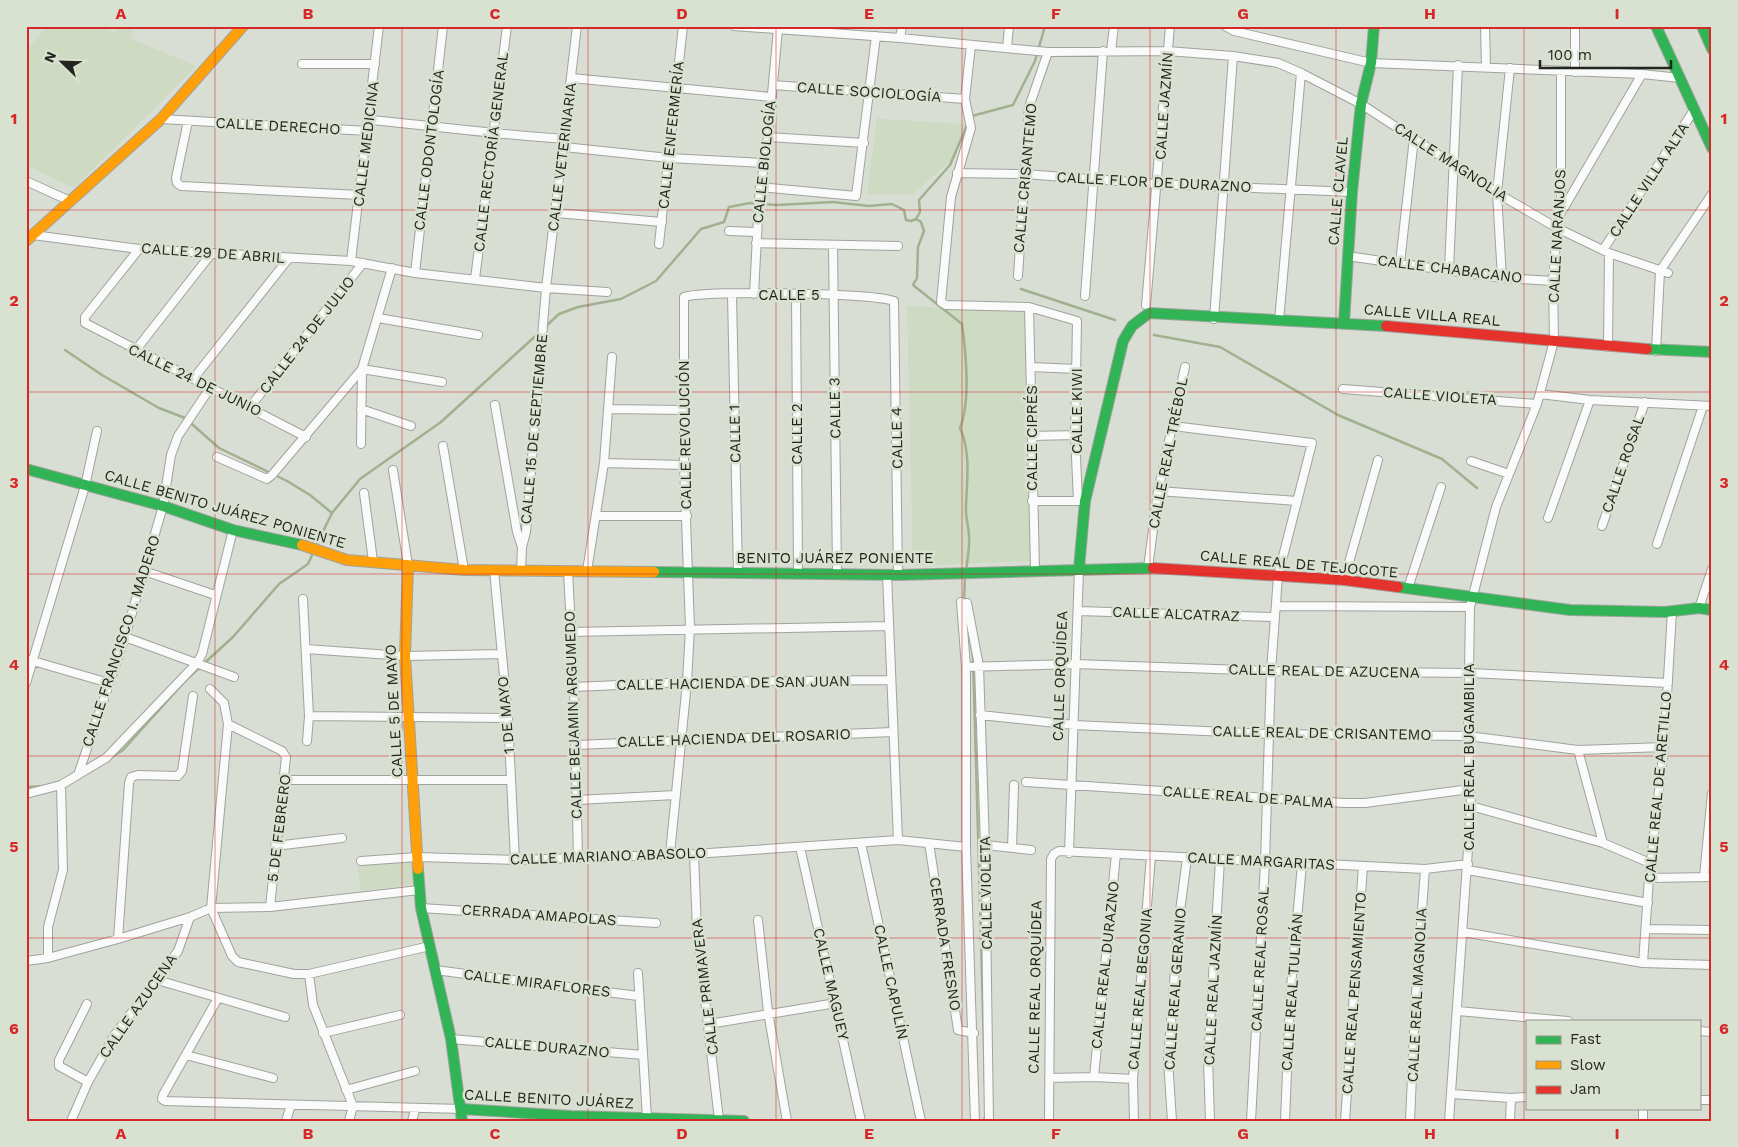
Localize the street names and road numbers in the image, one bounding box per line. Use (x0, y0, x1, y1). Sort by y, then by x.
street label: CALLE RECTORÍA GENERAL (470, 51, 512, 253)
street label: CALLE JAZMÍN (1151, 51, 1177, 161)
street label: CALLE ENFERMERÍA (654, 60, 688, 210)
street label: CALLE ODONTOLOGÍA (410, 68, 448, 232)
street label: CALLE SOCIOLOGÍA (796, 78, 942, 106)
street label: CALLE MEDICINA (349, 80, 383, 208)
street label: CALLE VETERINARIA (544, 81, 580, 232)
street label: CALLE BIOLOGÍA (749, 100, 779, 224)
street label: CALLE CRISANTEMO (1009, 102, 1041, 254)
street label: CALLE DERECHO (215, 114, 341, 138)
street label: CALLE MAGNOLIA (1391, 119, 1511, 205)
street label: CALLE VILLA ALTA (1605, 119, 1693, 241)
street label: CALLE CLAVEL (1324, 136, 1352, 246)
street label: CALLE FLOR DE DURAZNO (1056, 168, 1252, 196)
street label: CALLE NARANJOS (1545, 169, 1569, 303)
street label: CALLE 29 DE ABRIL (141, 239, 285, 267)
street label: CALLE CHABACANO (1377, 251, 1523, 287)
street label: CALLE 24 DE JULIO (255, 273, 359, 397)
street label: CALLE 5 (758, 286, 820, 304)
street label: CALLE VILLA REAL (1363, 300, 1501, 330)
street label: CALLE 15 DE SEPTIEMBRE (517, 333, 551, 525)
street label: CALLE 24 DE JUNIO (125, 340, 265, 420)
street label: CALLE REVOLUCIÓN (674, 360, 695, 510)
street label: CALLE KIWI (1068, 368, 1086, 454)
street label: CALLE REAL TRÉBOL (1144, 376, 1192, 530)
street label: CALLE 3 (825, 377, 845, 439)
street label: CALLE VIOLETA (1383, 383, 1498, 409)
street label: CALLE CIPRÉS (1023, 385, 1041, 491)
street label: CALLE 2 (788, 403, 806, 465)
street label: CALLE 1 (725, 405, 745, 463)
street label: CALLE 4 (887, 407, 907, 469)
street label: CALLE ROSAL (1598, 413, 1648, 515)
street label: CALLE BENITO JUÁREZ PONIENTE (102, 466, 348, 552)
street label: CALLE FRANCISCO I. MADERO (78, 533, 164, 749)
street label: CALLE REAL DE TEJOCOTE (1199, 546, 1399, 582)
street label: BENITO JUÁREZ PONIENTE (736, 549, 934, 567)
street label: CALLE ALCATRAZ (1112, 603, 1240, 625)
street label: CALLE BEJAMIN ARGUMEDO (560, 610, 586, 820)
street label: CALLE ORQUÍDEA (1049, 610, 1071, 742)
street label: CALLE 5 DE MAYO (382, 644, 406, 778)
street label: CALLE REAL DE AZUCENA (1228, 660, 1420, 682)
street label: CALLE REAL BUGAMBILIA (1460, 663, 1478, 851)
street label: CALLE HACIENDA DE SAN JUAN (616, 672, 850, 694)
street label: 1 DE MAYO (494, 676, 518, 754)
street label: CALLE REAL DE ARETILLO (1641, 690, 1675, 884)
street label: CALLE REAL DE CRISANTEMO (1212, 722, 1432, 744)
street label: CALLE HACIENDA DEL ROSARIO (617, 725, 851, 751)
street label: 5 DE FEBRERO (263, 773, 295, 883)
street label: CALLE REAL DE PALMA (1162, 782, 1334, 812)
street label: CALLE VIOLETA (976, 836, 996, 950)
street label: CALLE MARIANO ABASOLO (509, 844, 707, 868)
street label: CALLE MARGARITAS (1187, 848, 1335, 874)
street label: CERRADA FRESNO (926, 876, 964, 1012)
street label: CALLE REAL DURAZNO (1087, 880, 1123, 1050)
street label: CALLE REAL ROSAL (1247, 886, 1273, 1032)
street label: CALLE REAL PENSAMIENTO (1338, 891, 1370, 1095)
street label: CALLE REAL ORQUÍDEA (1024, 900, 1046, 1074)
street label: CERRADA AMAPOLAS (461, 901, 617, 929)
street label: CALLE REAL BEGONIA (1124, 907, 1156, 1071)
street label: CALLE REAL GERANIO (1160, 907, 1190, 1071)
street label: CALLE REAL MAGNOLIA (1403, 907, 1431, 1083)
street label: CALLE REAL TULIPÁN (1278, 913, 1306, 1071)
street label: CALLE REAL JAZMÍN (1200, 914, 1226, 1066)
street label: CALLE PRIMAVERA (688, 918, 722, 1056)
street label: CALLE CAPULÍN (870, 923, 912, 1041)
street label: CALLE MAGUEY (809, 926, 853, 1042)
street label: CALLE AZUCENA (95, 950, 181, 1062)
street label: CALLE MIRAFLORES (462, 965, 612, 1001)
street label: CALLE DURAZNO (484, 1033, 610, 1061)
street label: CALLE BENITO JUÁREZ (464, 1086, 634, 1112)

